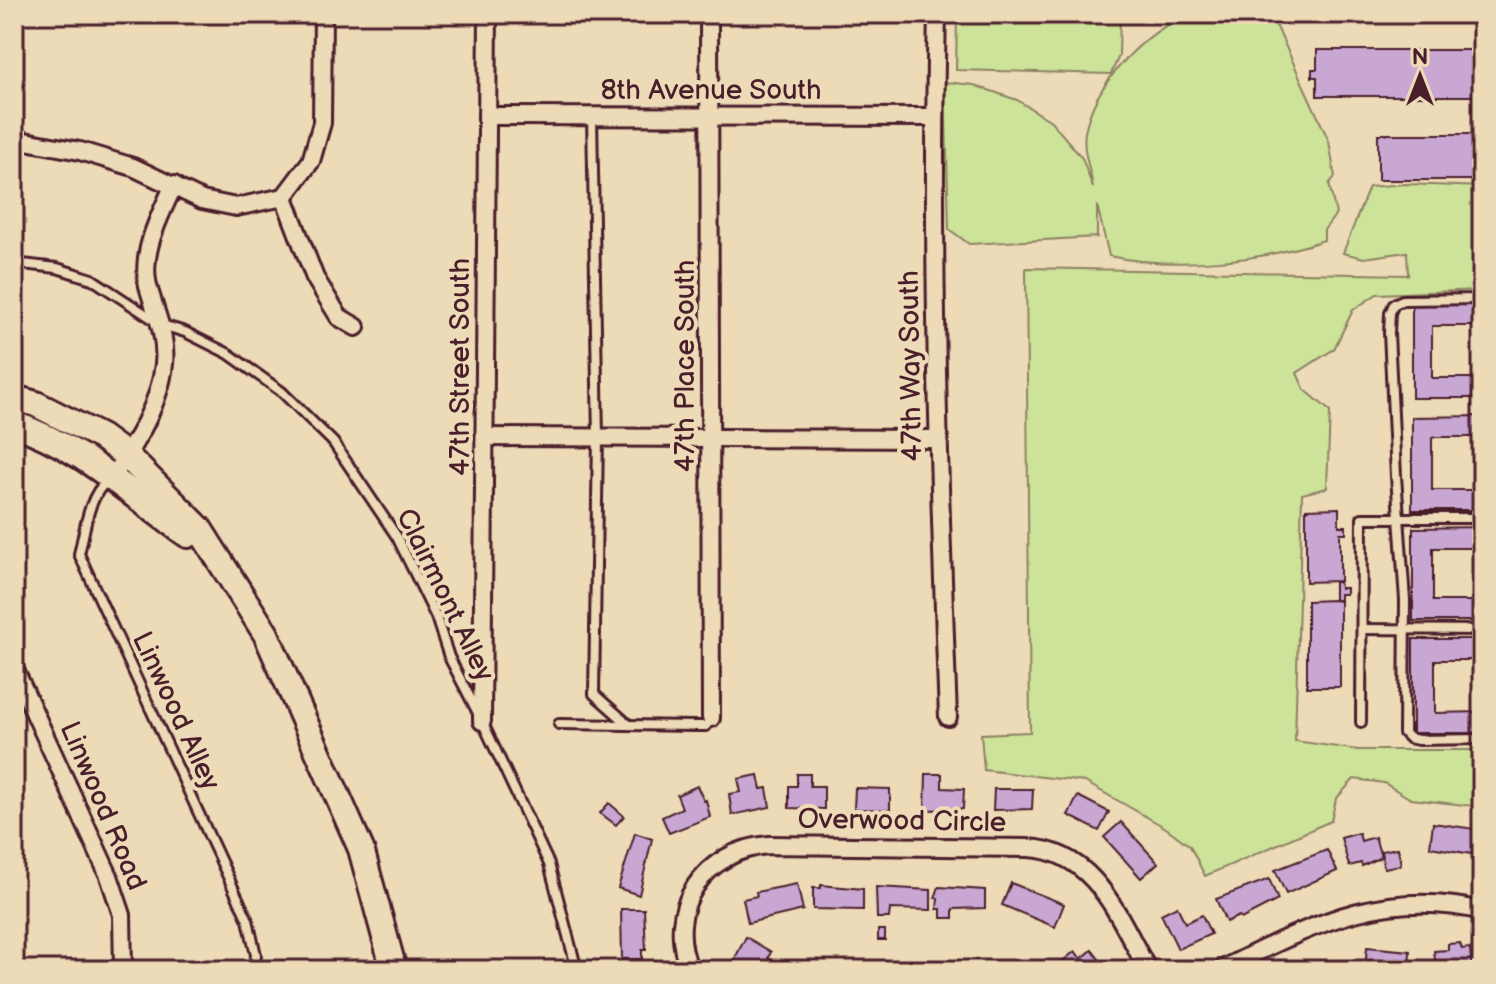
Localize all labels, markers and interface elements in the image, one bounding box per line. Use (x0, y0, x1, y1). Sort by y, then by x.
north arrow (1380, 36, 1460, 116)
text: N (1412, 44, 1428, 71)
street label: 8th Avenue South (600, 74, 822, 107)
street label: 47th Street South (444, 258, 477, 476)
street label: 47th Place South (669, 260, 702, 472)
street label: 47th Way South (893, 270, 929, 462)
street label: Clairmont Alley (389, 503, 501, 687)
street label: Linwood Alley (125, 627, 227, 796)
street label: Linwood Road (53, 717, 153, 895)
street label: Overwood Circle (797, 803, 1007, 839)

